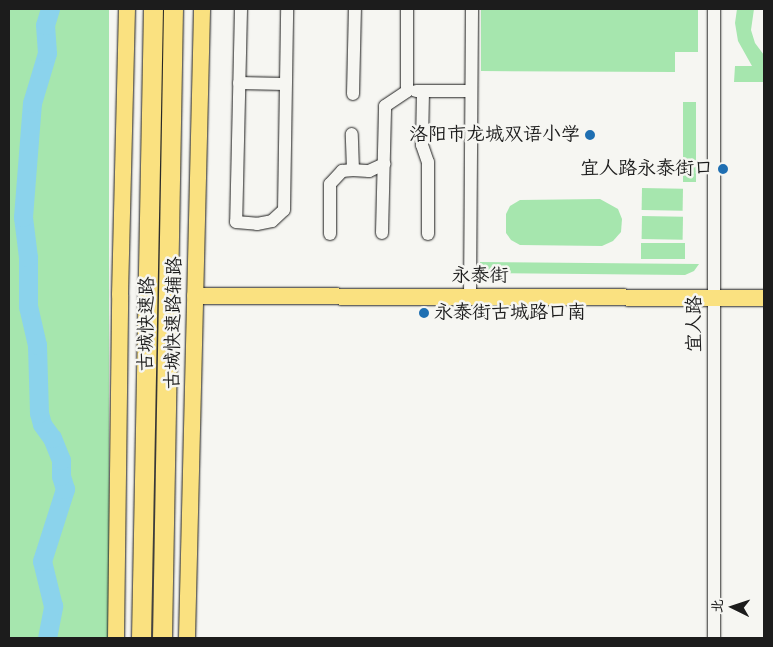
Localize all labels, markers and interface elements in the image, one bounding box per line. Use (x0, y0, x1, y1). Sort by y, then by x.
place label: 洛阳市龙城双语小学 (409, 124, 580, 146)
marker: 洛阳市龙城双语小学 (584, 129, 596, 141)
place label: 宜人路永泰街口 (580, 158, 713, 180)
marker: 宜人路永泰街口 (717, 163, 729, 175)
street label: 古城快速路辅路 (161, 256, 187, 390)
street label: 永泰街 (452, 265, 508, 287)
street label: 古城快速路 (135, 276, 159, 372)
street label: 宜人路 (684, 296, 706, 352)
place label: 永泰街古城路口南 (434, 302, 586, 324)
marker: 永泰街古城路口南 (418, 307, 430, 319)
north arrow (708, 582, 758, 632)
text: 北 (709, 598, 727, 613)

